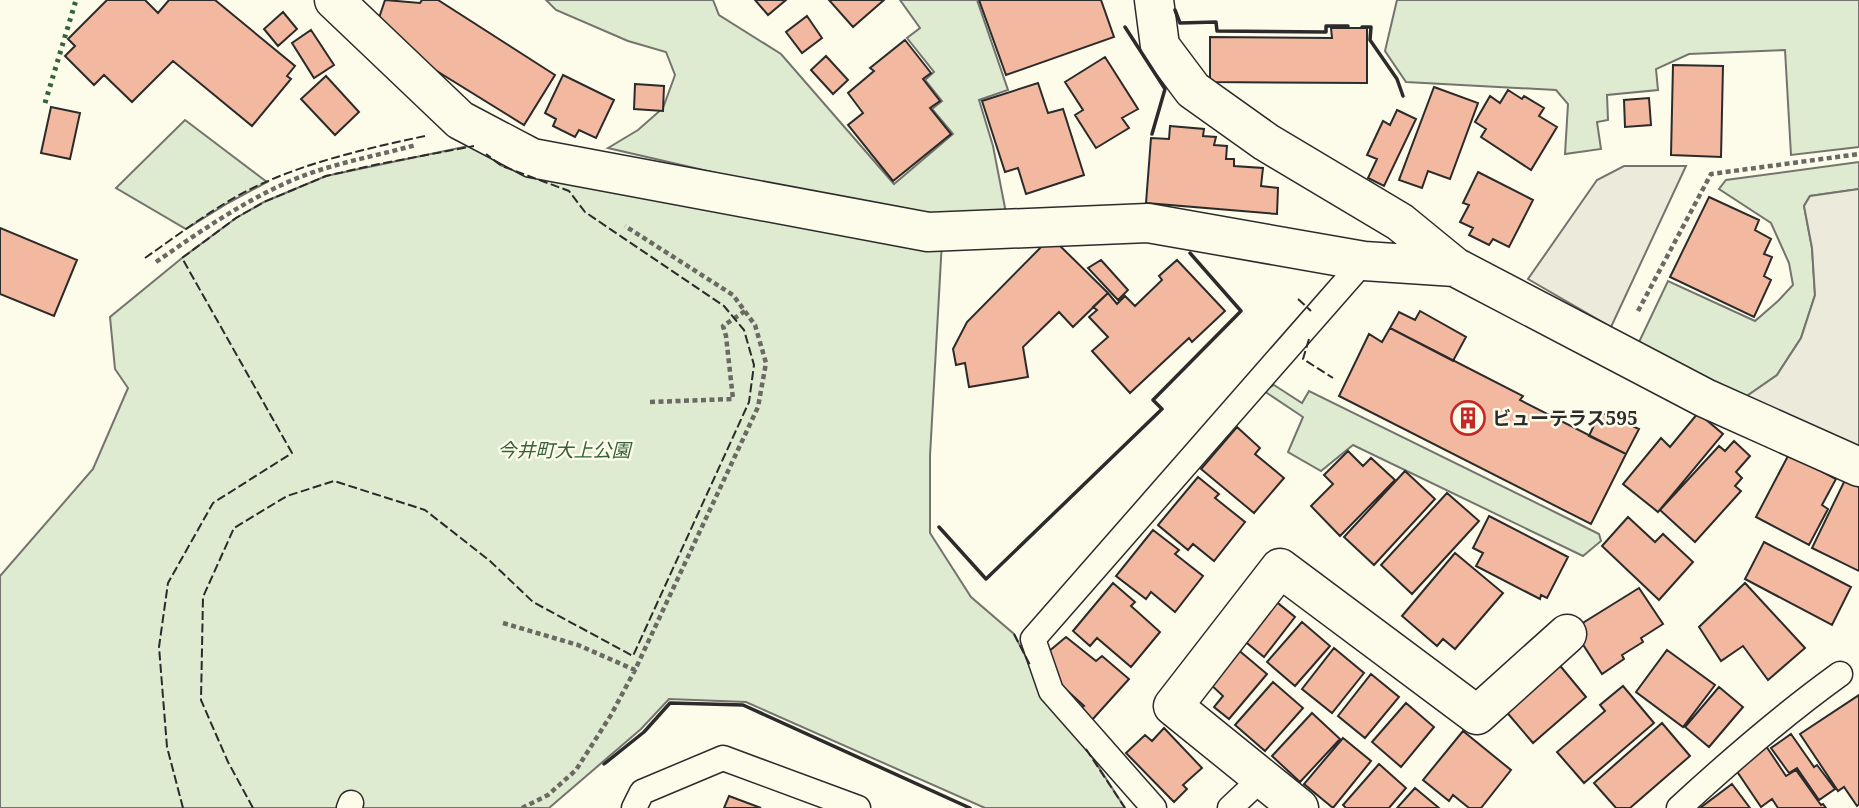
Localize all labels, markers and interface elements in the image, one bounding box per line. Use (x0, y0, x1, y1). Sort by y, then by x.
building icon: ビューテラス595 (1449, 399, 1487, 437)
place label: ビューテラス595 (1492, 405, 1638, 431)
park label: 今井町大上公園 (497, 437, 633, 463)

